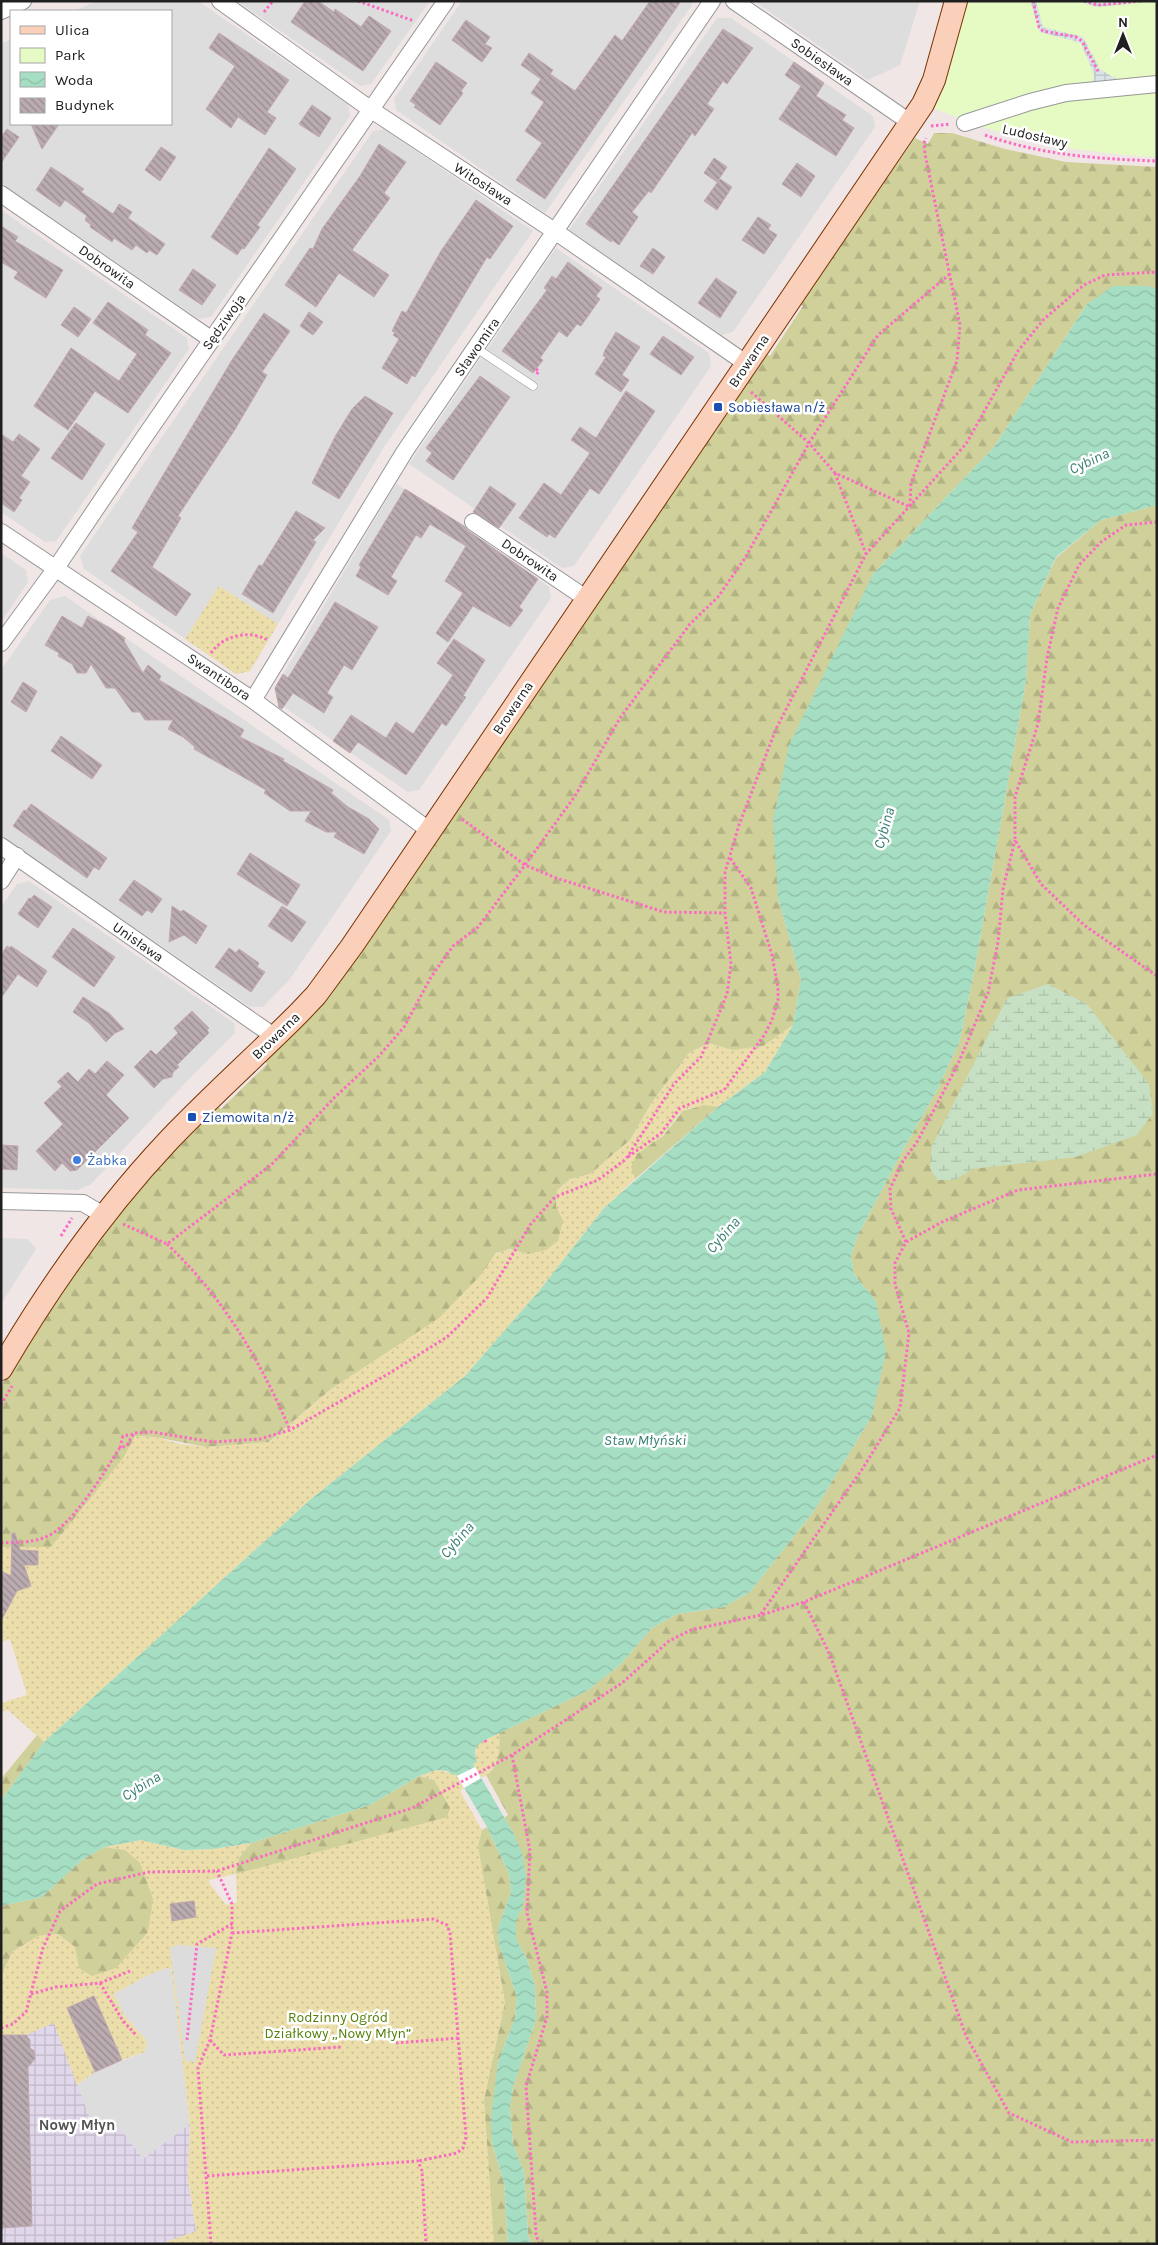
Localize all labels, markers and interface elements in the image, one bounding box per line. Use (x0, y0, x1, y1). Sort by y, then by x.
legend (10, 10, 172, 125)
north arrow (1098, 10, 1148, 60)
text: N (1118, 14, 1128, 31)
text: Ulica (55, 21, 89, 39)
street label: Sobiesława (787, 34, 857, 90)
text: Park (55, 46, 85, 64)
text: Woda (55, 71, 93, 89)
text: Budynek (55, 96, 114, 114)
street label: Ludosławy (1001, 120, 1070, 152)
street label: Witosława (451, 159, 515, 209)
street label: Dobrowita (75, 241, 139, 293)
street label: Sędziwoja (198, 291, 250, 353)
street label: Sławomira (451, 314, 503, 380)
street label: Browarna (725, 331, 773, 391)
place label: Sobiesława n/ż (728, 399, 825, 416)
marker: Sobiesława n/ż (712, 401, 724, 413)
water label: Cybina (1066, 444, 1112, 478)
street label: Dobrowita (498, 535, 562, 585)
street label: Swantibora (184, 650, 254, 704)
street label: Browarna (489, 678, 537, 738)
water label: Cybina (869, 805, 899, 851)
street label: Unisława (109, 918, 167, 966)
street label: Browarna (248, 1009, 304, 1063)
place label: Ziemowita n/ż (202, 1109, 294, 1126)
marker: Ziemowita n/ż (186, 1111, 198, 1123)
place label: Żabka (87, 1152, 127, 1169)
marker: Żabka (71, 1154, 83, 1166)
water label: Cybina (702, 1213, 744, 1257)
water label: Staw Młyński (604, 1431, 686, 1449)
water label: Cybina (436, 1518, 478, 1562)
water label: Cybina (118, 1767, 164, 1805)
park label: Rodzinny Ogród Działkowy „Nowy Młyn” (265, 2009, 411, 2042)
district label: Nowy Młyn (39, 2116, 115, 2134)

